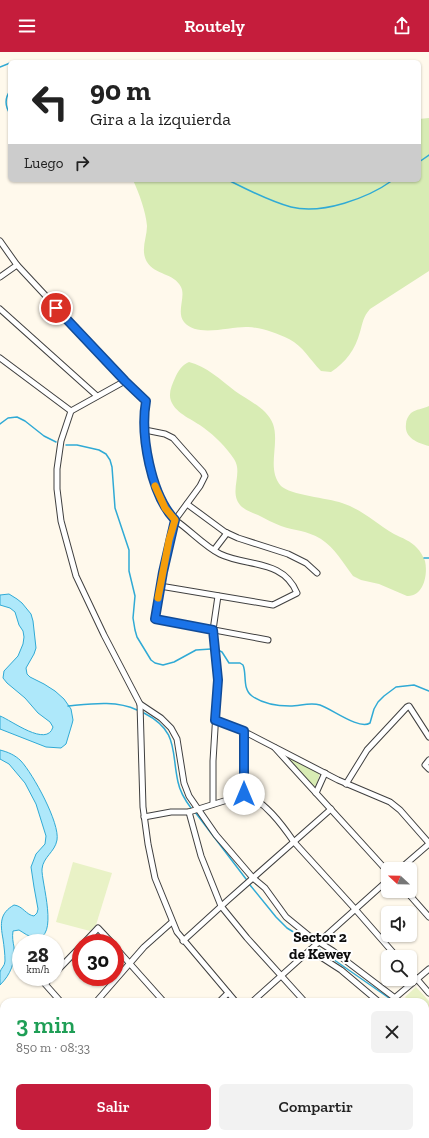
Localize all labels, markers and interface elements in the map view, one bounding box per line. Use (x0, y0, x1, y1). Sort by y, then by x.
icon: menu (16, 15, 38, 37)
text: Routely (184, 15, 245, 37)
icon: share (391, 15, 413, 37)
text: 90 m (90, 74, 151, 107)
icon: left (24, 76, 76, 128)
text: Gira a la izquierda (90, 108, 231, 130)
icon: right (71, 152, 93, 174)
text: Luego (24, 154, 63, 172)
pin (39, 291, 73, 325)
icon: arrive (45, 297, 67, 319)
position arrow (223, 773, 265, 815)
north arrow (381, 862, 417, 898)
map controls (381, 862, 417, 986)
button: sound (381, 906, 417, 942)
district label: Sector 2 de Kewey (289, 928, 351, 963)
speed limit sign: 30 (72, 934, 124, 986)
text: 28 (27, 943, 49, 967)
button: search (381, 950, 417, 986)
text: km/h (27, 964, 49, 976)
text: 3 min (16, 1010, 75, 1039)
button: close (371, 1011, 413, 1053)
text: 850 m · 08:33 (16, 1040, 90, 1055)
button: Salir (16, 1084, 211, 1130)
button: Compartir (219, 1084, 413, 1130)

